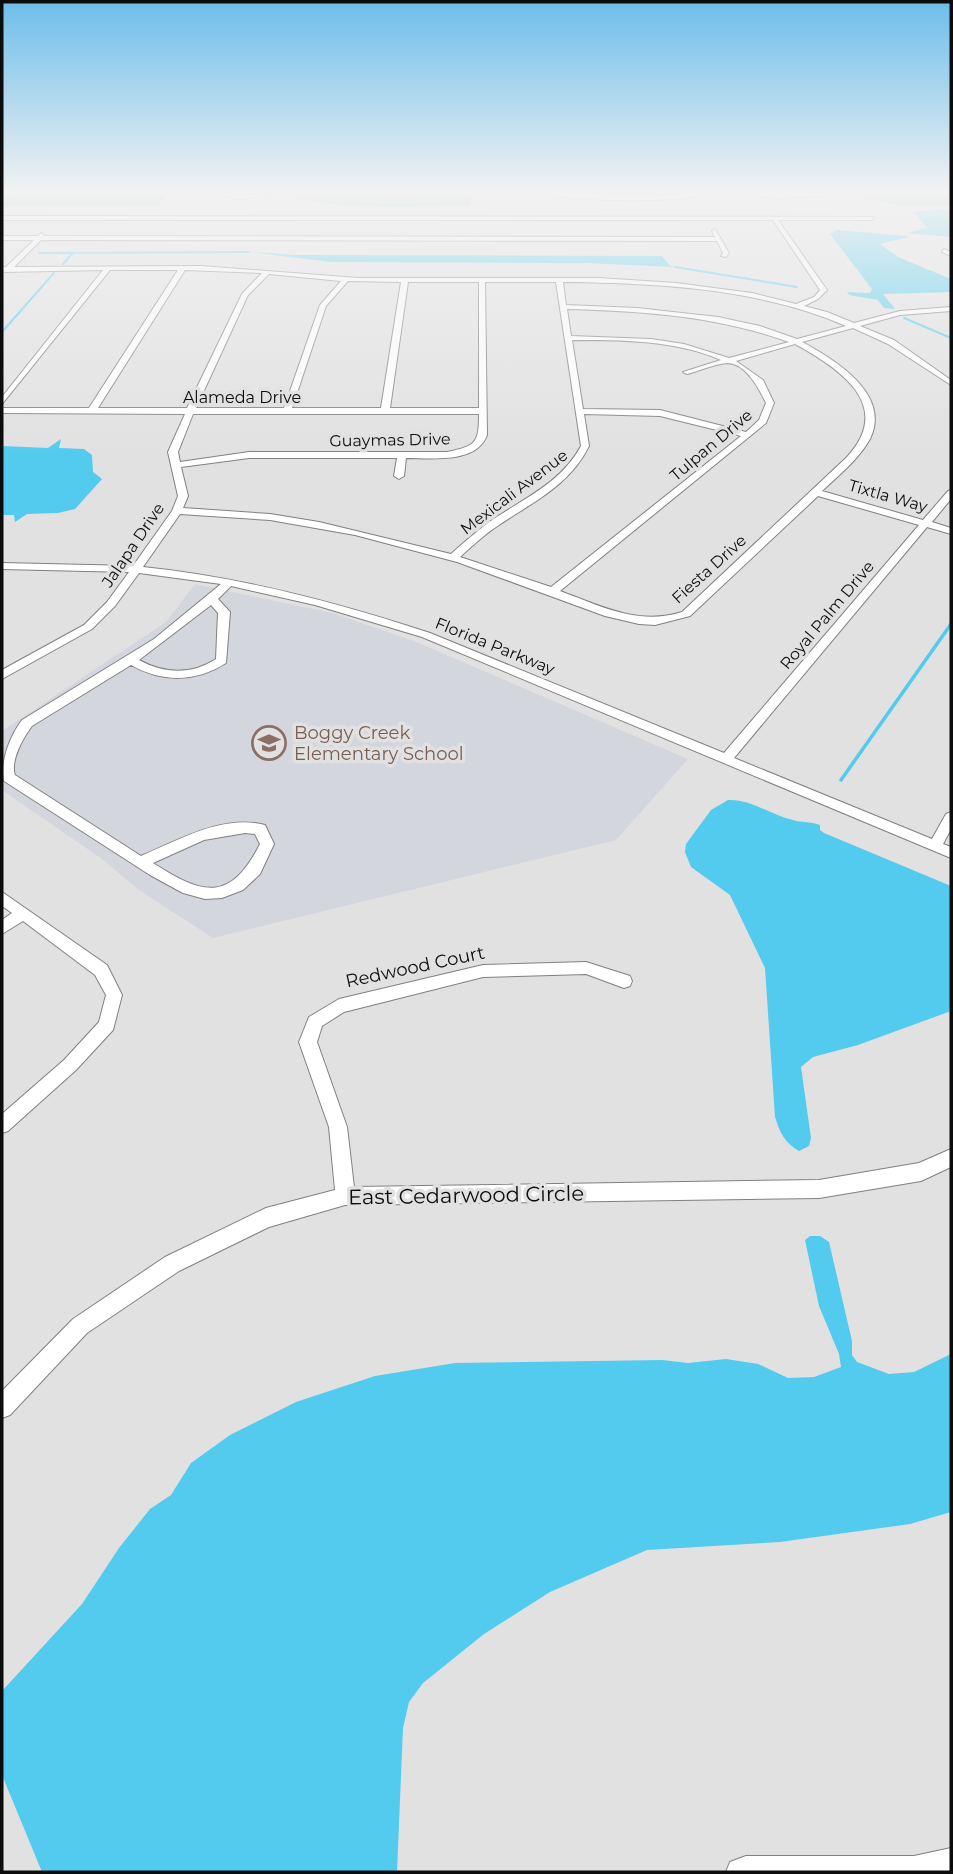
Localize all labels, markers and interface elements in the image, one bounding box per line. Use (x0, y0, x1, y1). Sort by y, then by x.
street label: Alameda Drive (183, 388, 301, 407)
street label: Tulpan Drive (666, 405, 756, 485)
street label: Guaymas Drive (329, 429, 451, 451)
street label: Mexicali Avenue (457, 446, 571, 538)
street label: Tixtla Way (846, 476, 930, 516)
street label: Jalapa Drive (97, 499, 168, 592)
street label: Fiesta Drive (668, 531, 750, 607)
street label: Royal Palm Drive (776, 557, 878, 673)
street label: Florida Parkway (432, 613, 558, 679)
place label: Boggy Creek Elementary School (294, 722, 464, 765)
school or university icon: Boggy Creek Elementary School (250, 724, 288, 762)
street label: Redwood Court (343, 942, 487, 992)
street label: East Cedarwood Circle (348, 1180, 584, 1210)

